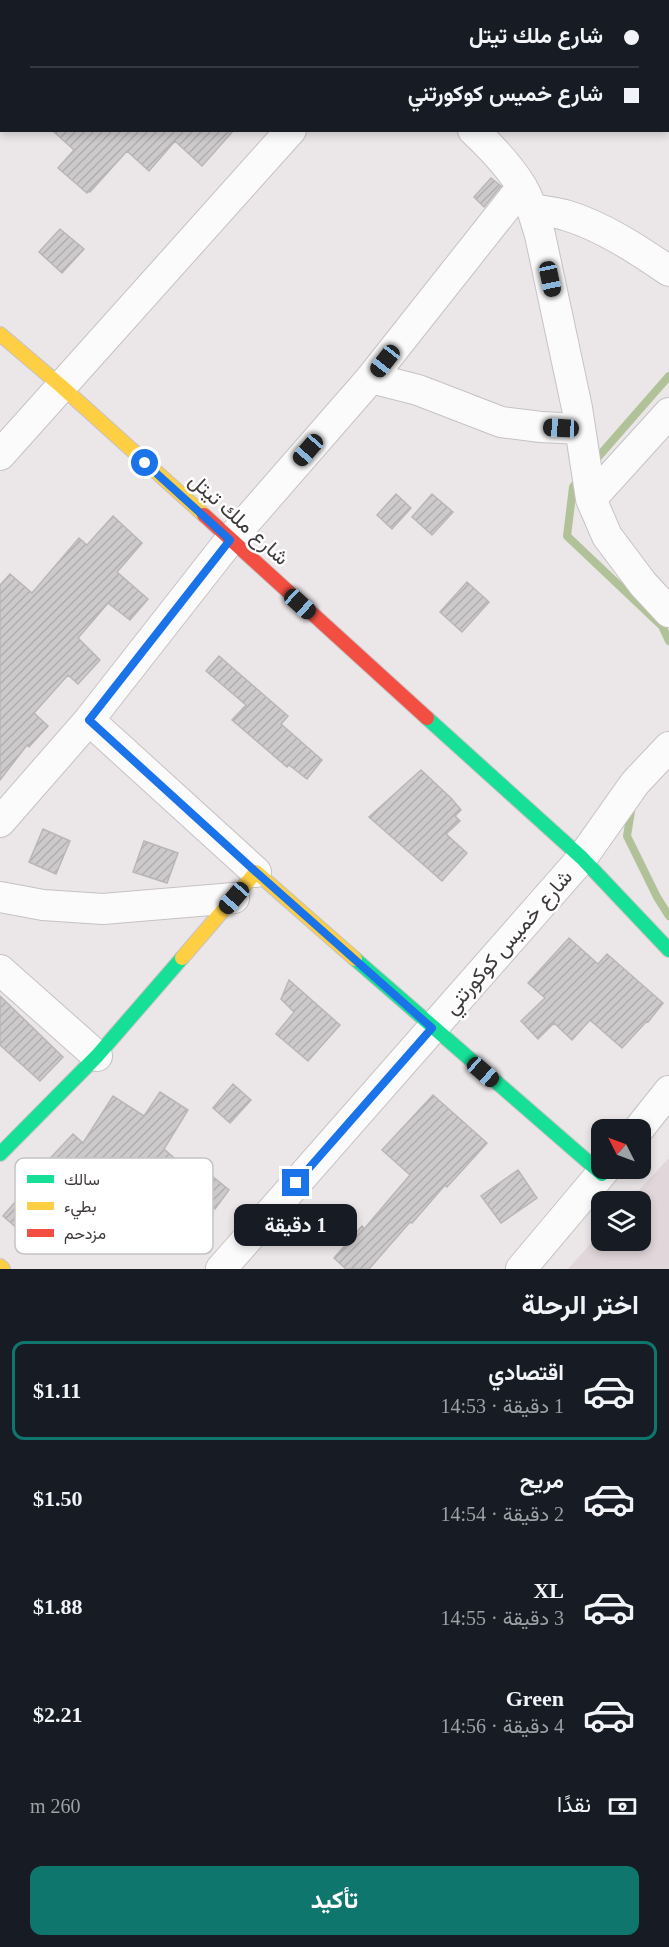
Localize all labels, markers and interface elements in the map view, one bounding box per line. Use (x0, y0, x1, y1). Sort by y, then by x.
text: شارع ملك تيتل (469, 23, 603, 48)
text: شارع خميس كوكورتني (408, 81, 603, 106)
car (537, 260, 563, 298)
car (367, 341, 403, 381)
car (543, 418, 579, 438)
car (289, 431, 327, 469)
route start (131, 449, 158, 476)
street label: شارع ملك تيتل (183, 468, 294, 572)
car (281, 585, 319, 623)
street label: شارع خميس كوكورتني (439, 865, 581, 1022)
car (215, 879, 253, 917)
car (464, 1053, 502, 1091)
north arrow (591, 1119, 651, 1179)
map controls (591, 1119, 651, 1251)
legend (15, 1158, 213, 1254)
route end (282, 1169, 309, 1196)
text: سالك (64, 1171, 100, 1188)
button: layers (591, 1191, 651, 1251)
text: بطيء (64, 1198, 96, 1220)
callout: 1 دقيقة (234, 1204, 358, 1246)
text: 1 دقيقة (264, 1214, 327, 1236)
text: مزدحم (64, 1225, 106, 1244)
text: اختر الرحلة (522, 1290, 639, 1320)
text: اقتصادي (488, 1360, 564, 1385)
icon: car (582, 1364, 636, 1418)
text: $1.11 (33, 1378, 81, 1403)
text: 1 دقيقة · 14:53 (440, 1395, 564, 1417)
text: مريح (520, 1468, 564, 1493)
icon: car (582, 1472, 636, 1526)
text: $1.50 (33, 1486, 83, 1511)
text: 2 دقيقة · 14:54 (440, 1503, 564, 1525)
text: XL (533, 1578, 564, 1603)
icon: car (582, 1580, 636, 1634)
text: $1.88 (33, 1594, 83, 1619)
text: 3 دقيقة · 14:55 (440, 1607, 564, 1629)
text: Green (506, 1686, 564, 1711)
icon: car (582, 1688, 636, 1742)
text: $2.21 (33, 1702, 83, 1727)
text: 4 دقيقة · 14:56 (440, 1715, 564, 1737)
icon: cash (606, 1790, 639, 1823)
text: نقدًا (557, 1792, 591, 1817)
text: 260 m (30, 1795, 81, 1817)
button: تأكيد (30, 1866, 639, 1935)

